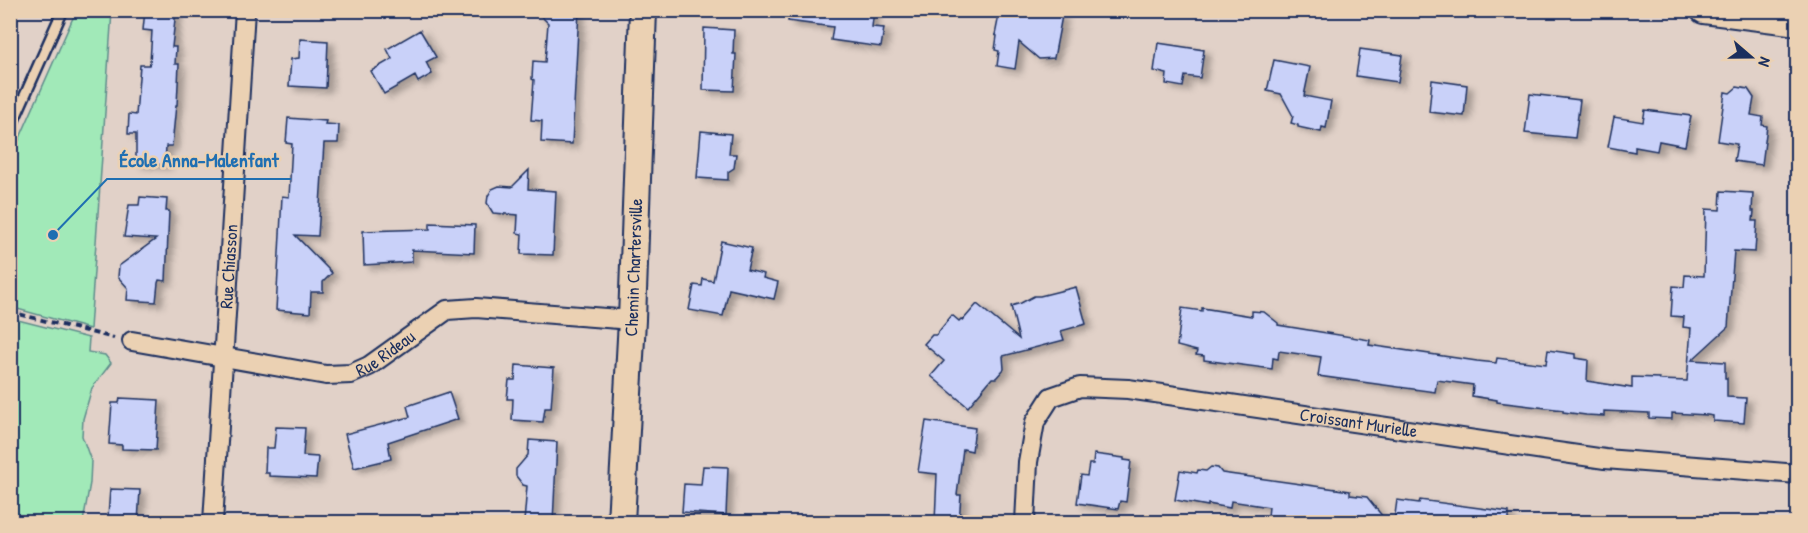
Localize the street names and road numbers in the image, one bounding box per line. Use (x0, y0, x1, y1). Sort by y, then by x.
street label: Chemin Chartersville (618, 198, 648, 337)
street label: Rue Chiasson (213, 224, 244, 309)
street label: Rue Rideau (351, 324, 420, 382)
street label: Croissant Murielle (1298, 401, 1419, 443)

